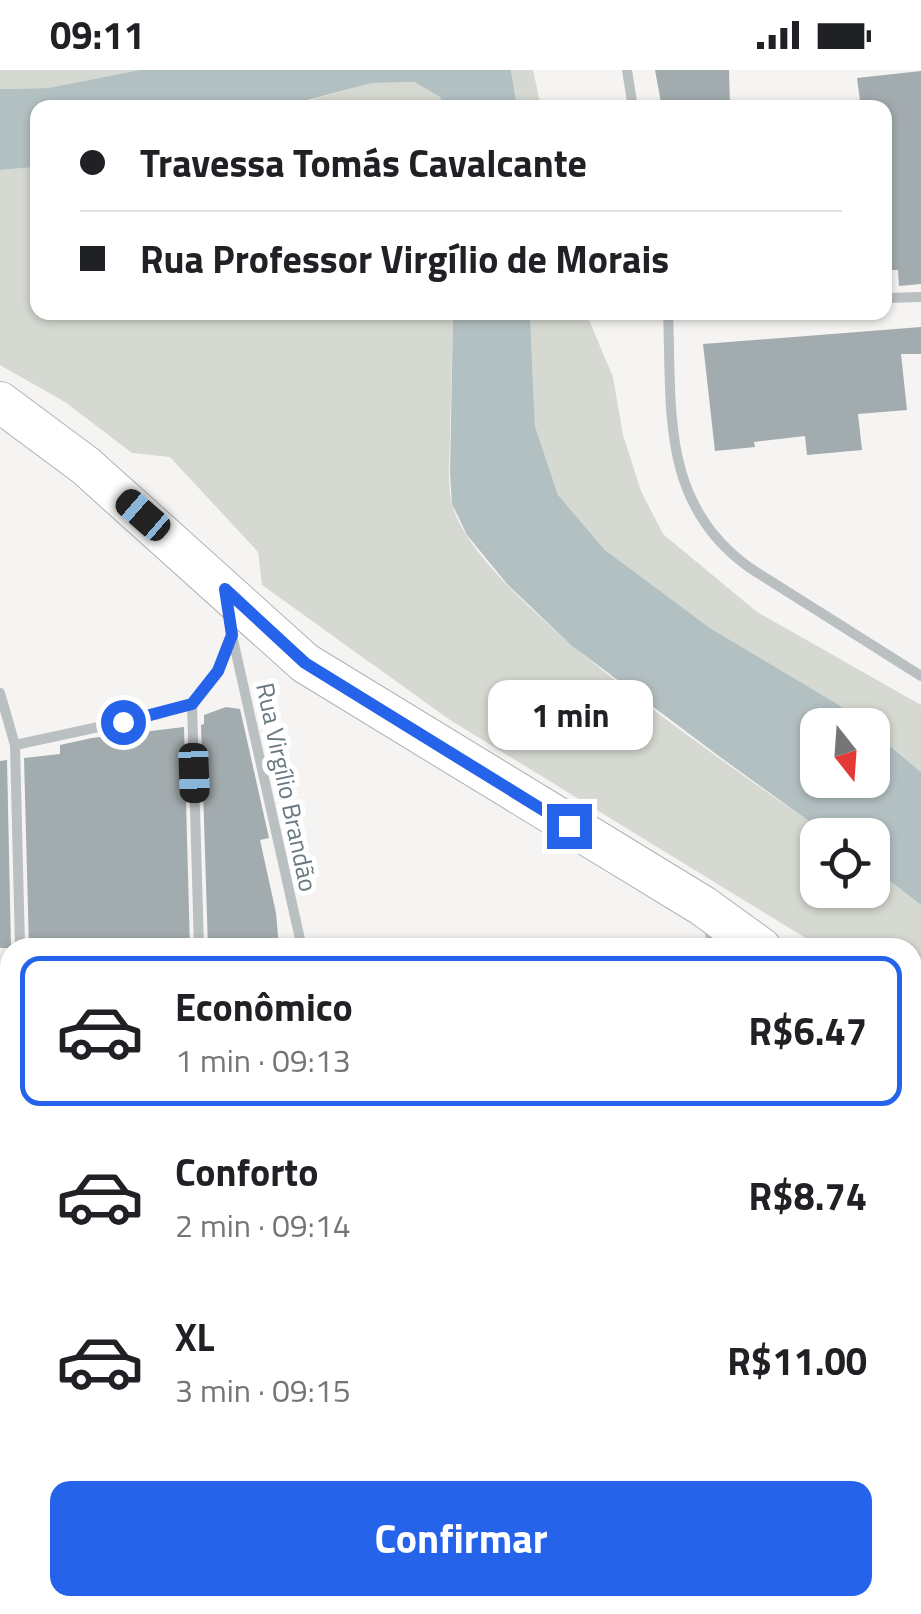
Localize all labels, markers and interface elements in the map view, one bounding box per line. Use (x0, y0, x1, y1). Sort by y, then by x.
text: 09:11 (50, 6, 145, 64)
text: Travessa Tomás Cavalcante (140, 134, 587, 192)
text: Rua Professor Virgílio de Morais (140, 230, 669, 288)
car (111, 484, 175, 546)
street label: Rua Virgílio Brandão (246, 679, 328, 895)
callout: 1 min (486, 681, 652, 751)
text: 1 min (532, 691, 609, 739)
route start (101, 700, 146, 745)
north arrow (800, 708, 890, 798)
map controls (800, 708, 890, 908)
car (178, 742, 210, 804)
route end (547, 804, 592, 849)
button: locate (800, 818, 890, 908)
text: Econômico (175, 978, 353, 1036)
icon: car (55, 986, 145, 1076)
text: R$6.47 (749, 1002, 867, 1060)
text: 1 min · 09:13 (175, 1036, 351, 1084)
text: Conforto (175, 1143, 318, 1201)
icon: car (55, 1151, 145, 1241)
text: R$8.74 (749, 1167, 867, 1225)
text: 2 min · 09:14 (175, 1201, 351, 1249)
text: XL (175, 1308, 215, 1366)
icon: car (55, 1316, 145, 1406)
text: R$11.00 (727, 1332, 867, 1390)
text: 3 min · 09:15 (175, 1366, 351, 1414)
button: Confirmar (50, 1481, 872, 1596)

